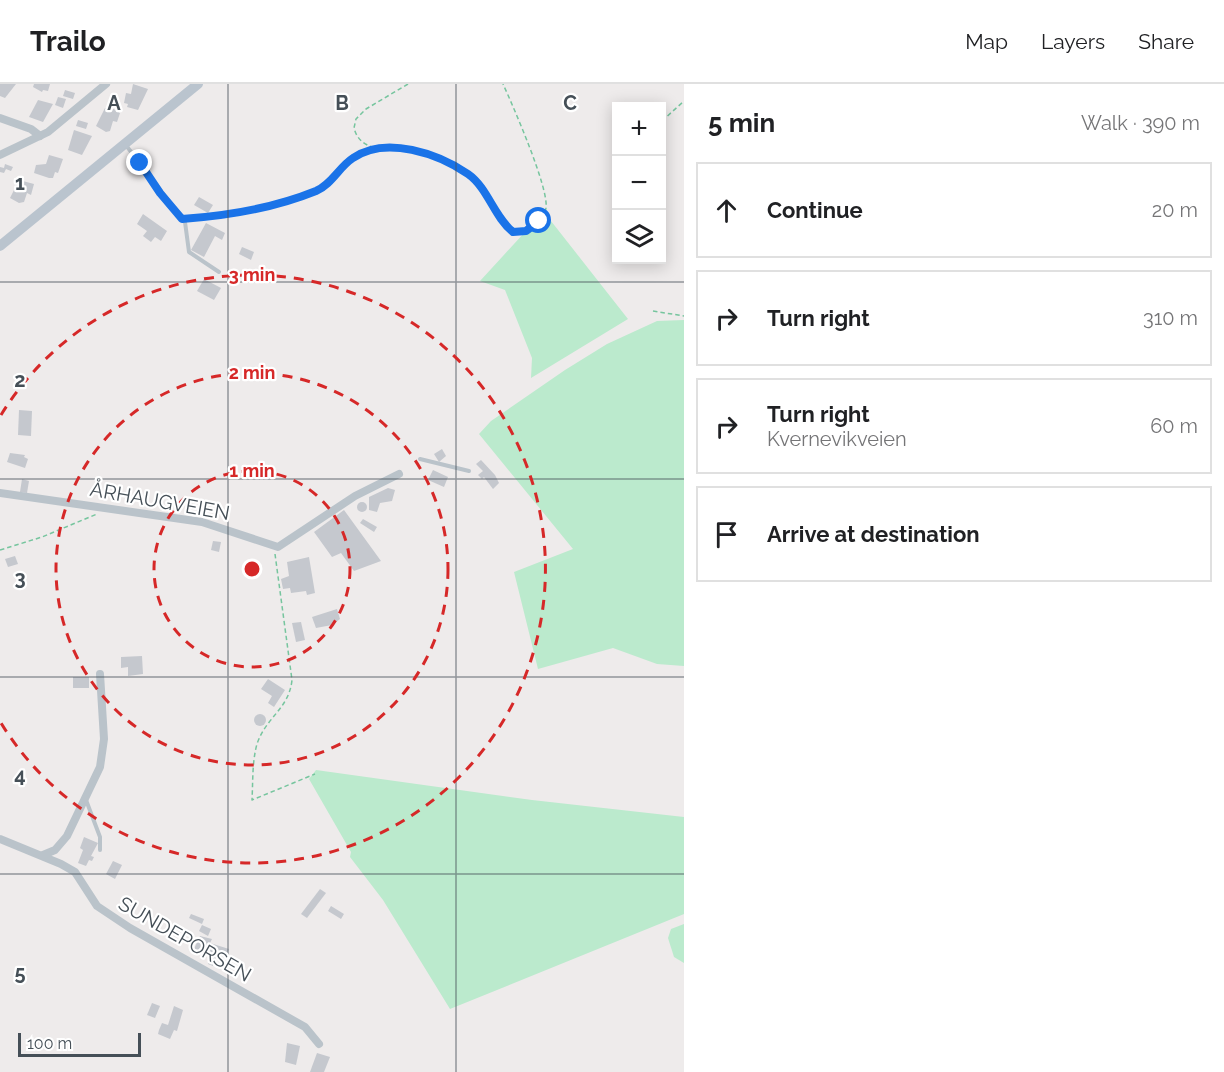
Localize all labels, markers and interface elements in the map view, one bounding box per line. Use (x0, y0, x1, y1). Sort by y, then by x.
text: Trailo (30, 25, 106, 58)
text: Map (965, 29, 1008, 54)
text: Layers (1041, 29, 1105, 54)
text: Share (1138, 29, 1194, 54)
text: A (107, 91, 121, 115)
text: B (335, 91, 349, 115)
text: C (563, 91, 577, 115)
map controls (612, 102, 666, 264)
button: + (612, 102, 666, 156)
text: 5 min (708, 108, 775, 138)
text: Walk · 390 m (1081, 111, 1200, 135)
route end (126, 149, 152, 175)
button: − (612, 156, 666, 210)
text: 1 (15, 171, 25, 195)
icon: ahead (710, 194, 743, 227)
text: Continue (767, 197, 863, 223)
text: 20 m (1152, 198, 1198, 222)
route start (525, 207, 551, 233)
button: layers (612, 210, 666, 264)
text: 3 min (229, 264, 275, 285)
icon: right (710, 302, 743, 335)
text: Turn right (767, 305, 870, 331)
text: 310 m (1143, 306, 1198, 330)
text: 2 min (229, 362, 275, 383)
text: 2 (14, 368, 26, 392)
text: Turn right (767, 401, 870, 427)
icon: right (710, 410, 743, 443)
text: 60 m (1150, 414, 1198, 438)
text: Kvernevikveien (767, 427, 907, 451)
text: 1 min (229, 460, 275, 481)
street label: ÅRHAUGVEIEN (88, 476, 232, 525)
icon: arrive (710, 518, 743, 551)
text: Arrive at destination (767, 521, 980, 547)
centre of rings (242, 559, 262, 579)
text: 3 (14, 566, 26, 590)
text: 4 (14, 763, 26, 787)
street label: SUNDEPORSEN (114, 891, 256, 987)
text: 5 (14, 961, 26, 985)
scale bar (18, 1030, 141, 1058)
text: 100 m (27, 1034, 72, 1053)

